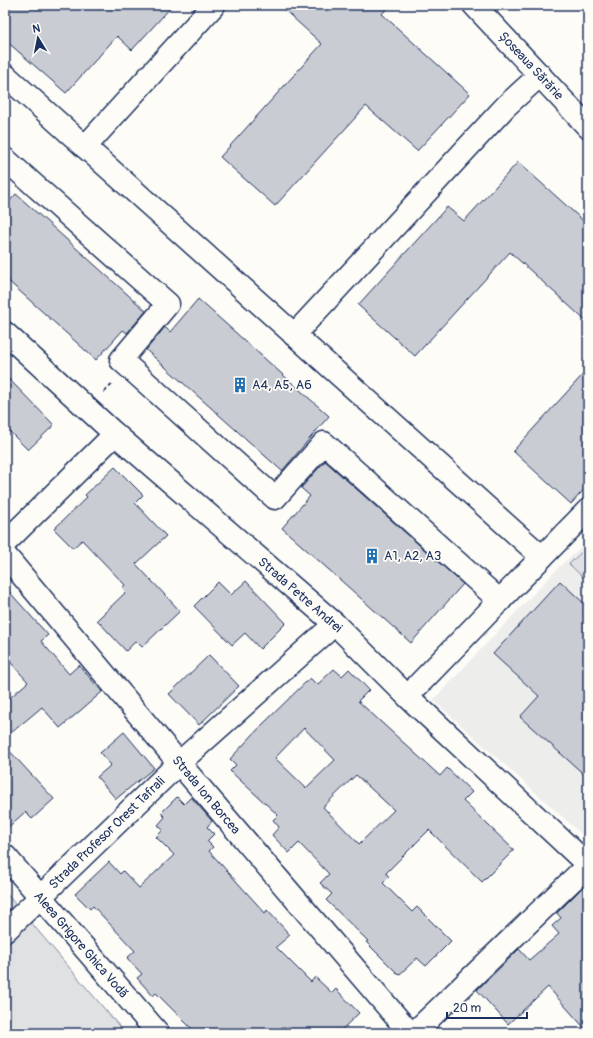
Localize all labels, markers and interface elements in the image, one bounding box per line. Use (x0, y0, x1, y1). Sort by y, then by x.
north arrow (18, 18, 58, 58)
text: N (32, 21, 42, 36)
street label: Șoseaua Sărărie (495, 29, 567, 104)
building icon: A4, A5, A6 (231, 376, 249, 394)
place label: A4, A5, A6 (252, 377, 312, 393)
building icon: A1, A2, A3 (363, 547, 381, 565)
place label: A1, A2, A3 (384, 548, 441, 564)
street label: Strada Petre Andrei (255, 554, 345, 636)
street label: Strada Ion Borcea (169, 753, 243, 837)
street label: Strada Profesor Orest Tafrali (46, 773, 168, 893)
street label: Aleea Grigore Ghica Vodă (30, 888, 132, 1002)
scale bar (447, 994, 527, 1020)
text: 20 m (453, 1001, 482, 1016)

